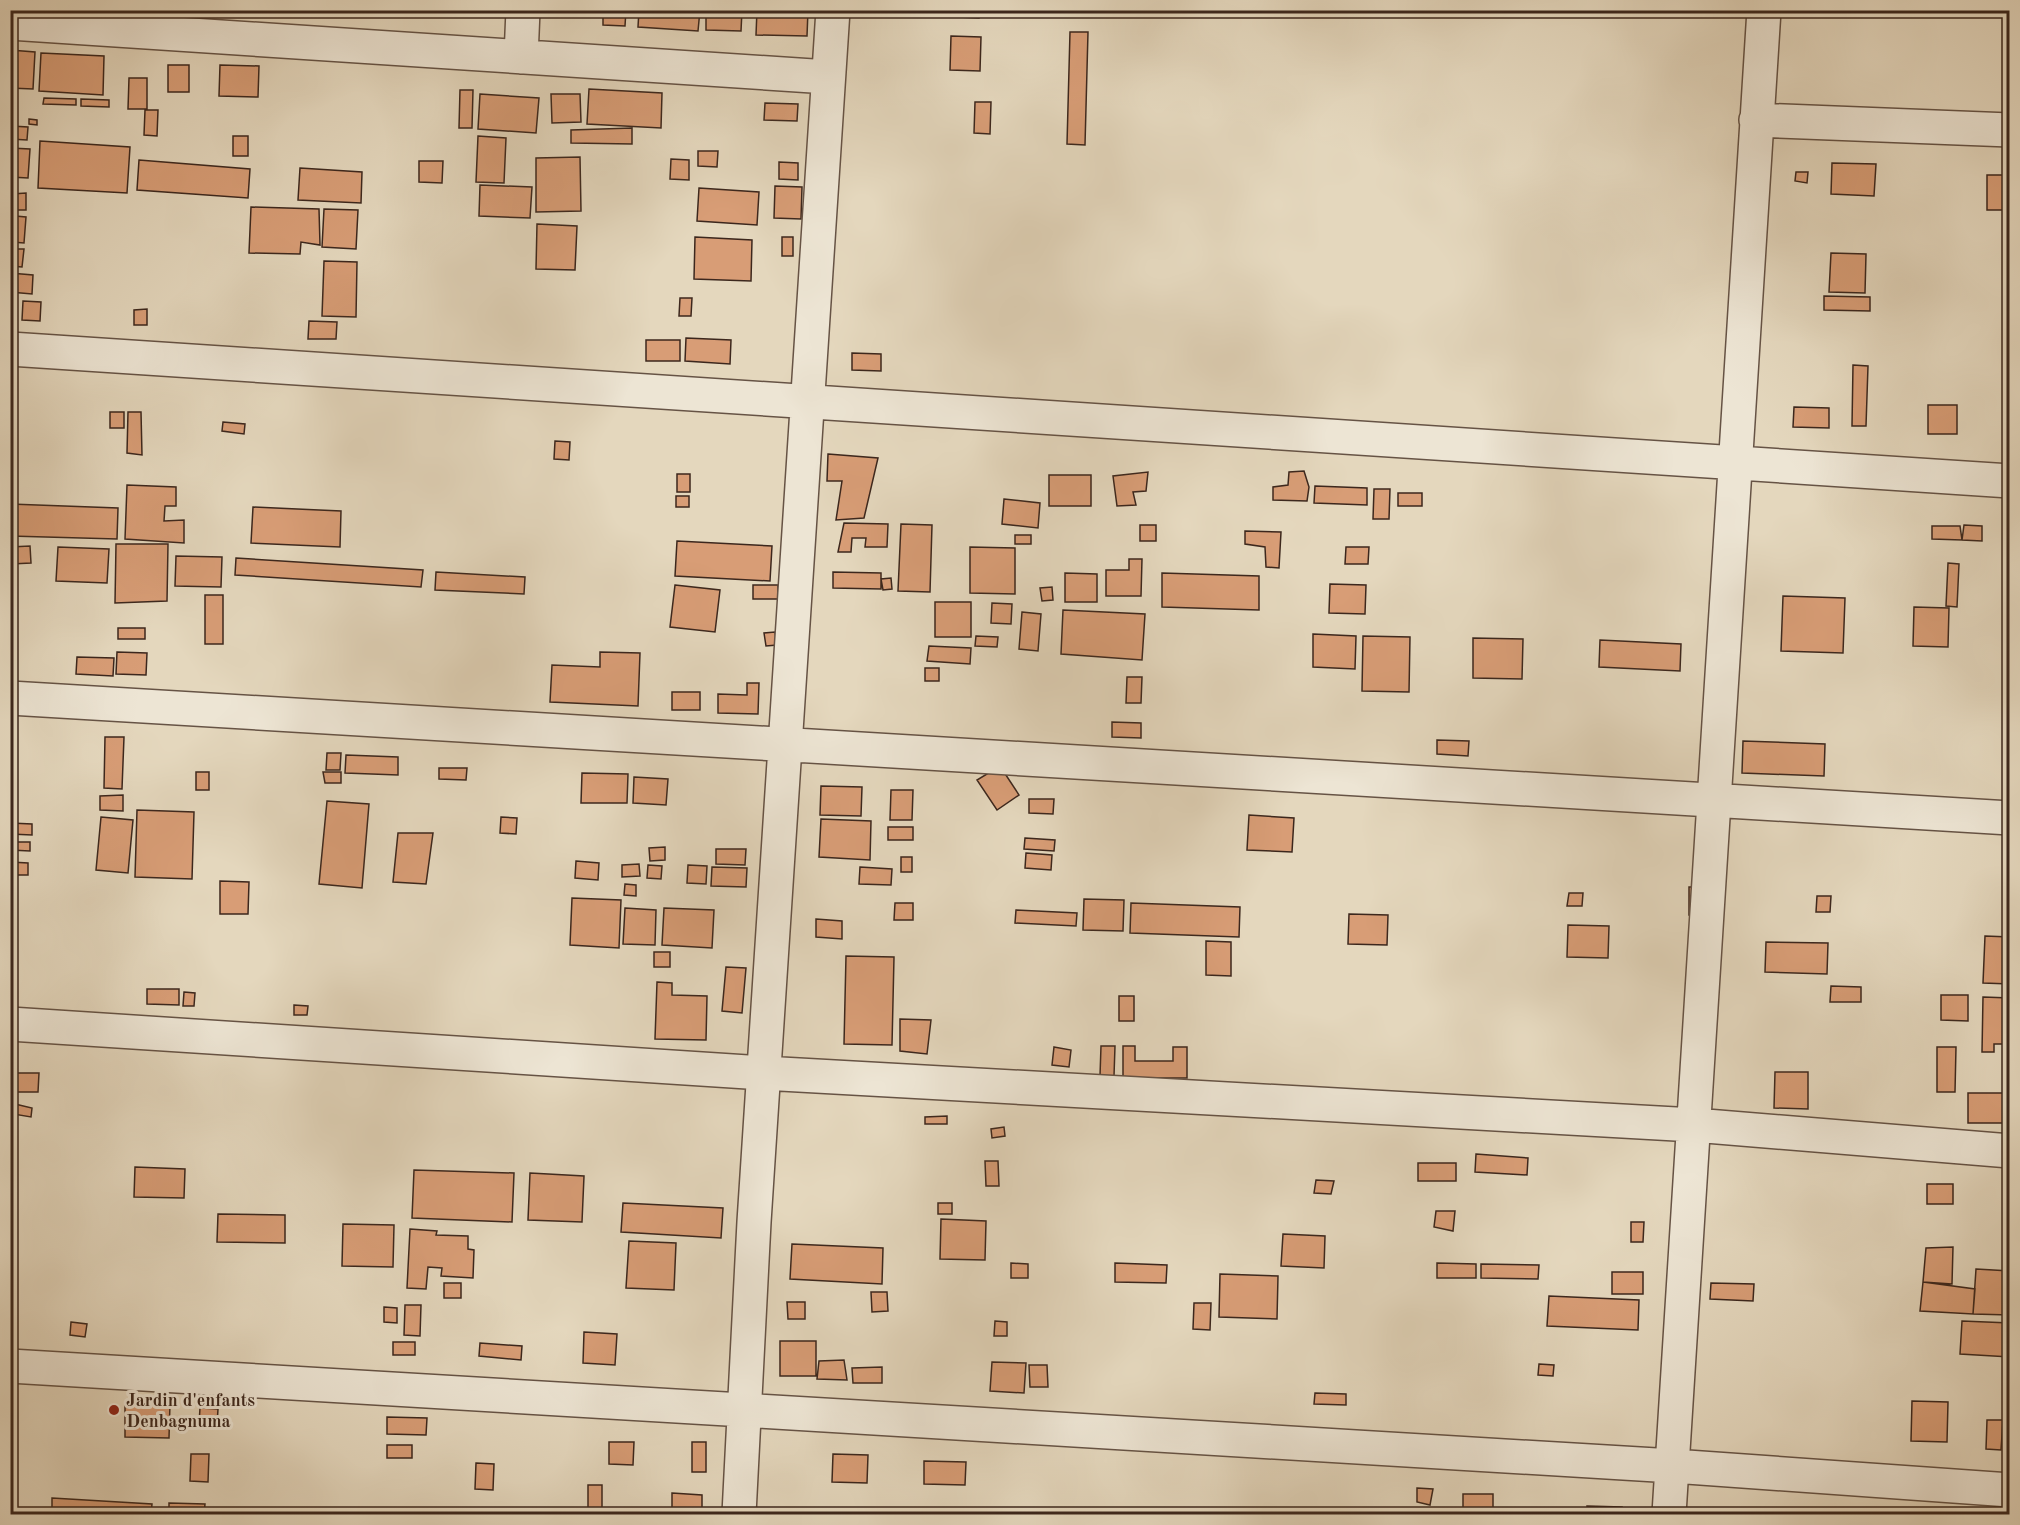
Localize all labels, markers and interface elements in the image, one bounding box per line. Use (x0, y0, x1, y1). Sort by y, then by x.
place label: Jardin d'enfants Denbagnuma (126, 1392, 255, 1431)
marker: Jardin d'enfants Denbagnuma (107, 1403, 121, 1417)

